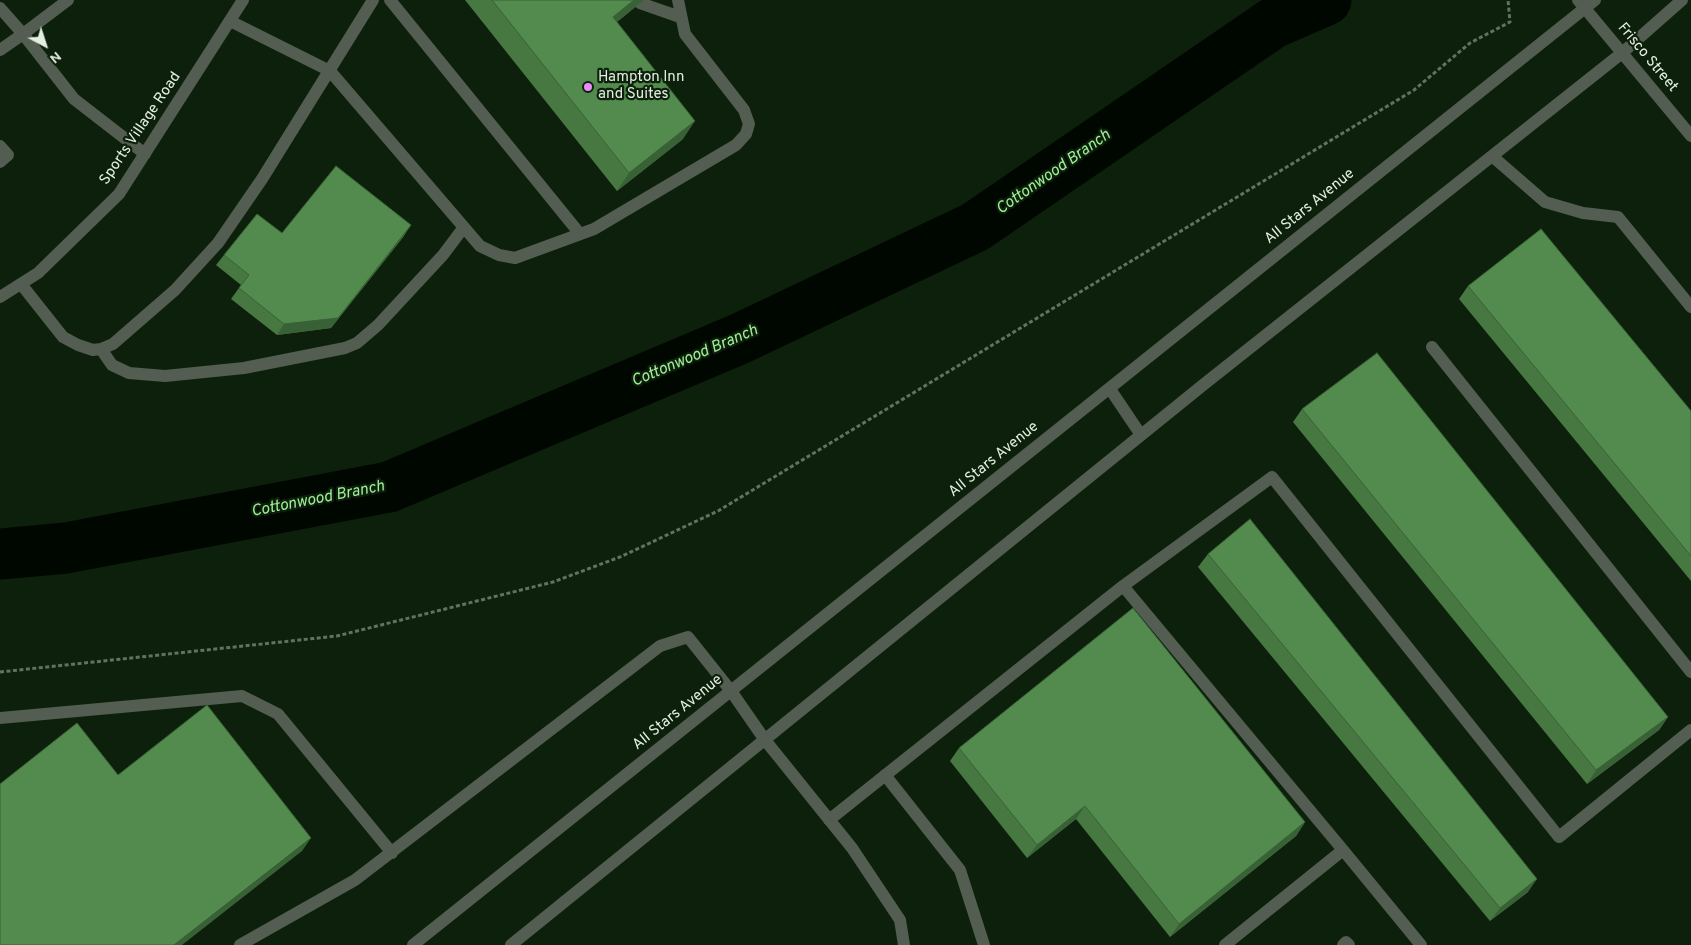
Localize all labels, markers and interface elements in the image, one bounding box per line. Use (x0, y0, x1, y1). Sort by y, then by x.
north arrow (20, 20, 70, 70)
street label: Frisco Street (1613, 20, 1681, 96)
text: N (46, 47, 64, 67)
street label: Sports Village Road (97, 69, 185, 189)
place label: Hampton Inn and Suites (598, 69, 684, 104)
marker: Hampton Inn and Suites (582, 81, 594, 93)
water label: Cottonwood Branch (993, 126, 1115, 220)
street label: All Stars Avenue (1261, 165, 1359, 249)
water label: Cottonwood Branch (629, 322, 761, 392)
street label: All Stars Avenue (945, 418, 1043, 502)
water label: Cottonwood Branch (250, 478, 386, 522)
street label: All Stars Avenue (629, 671, 727, 755)

